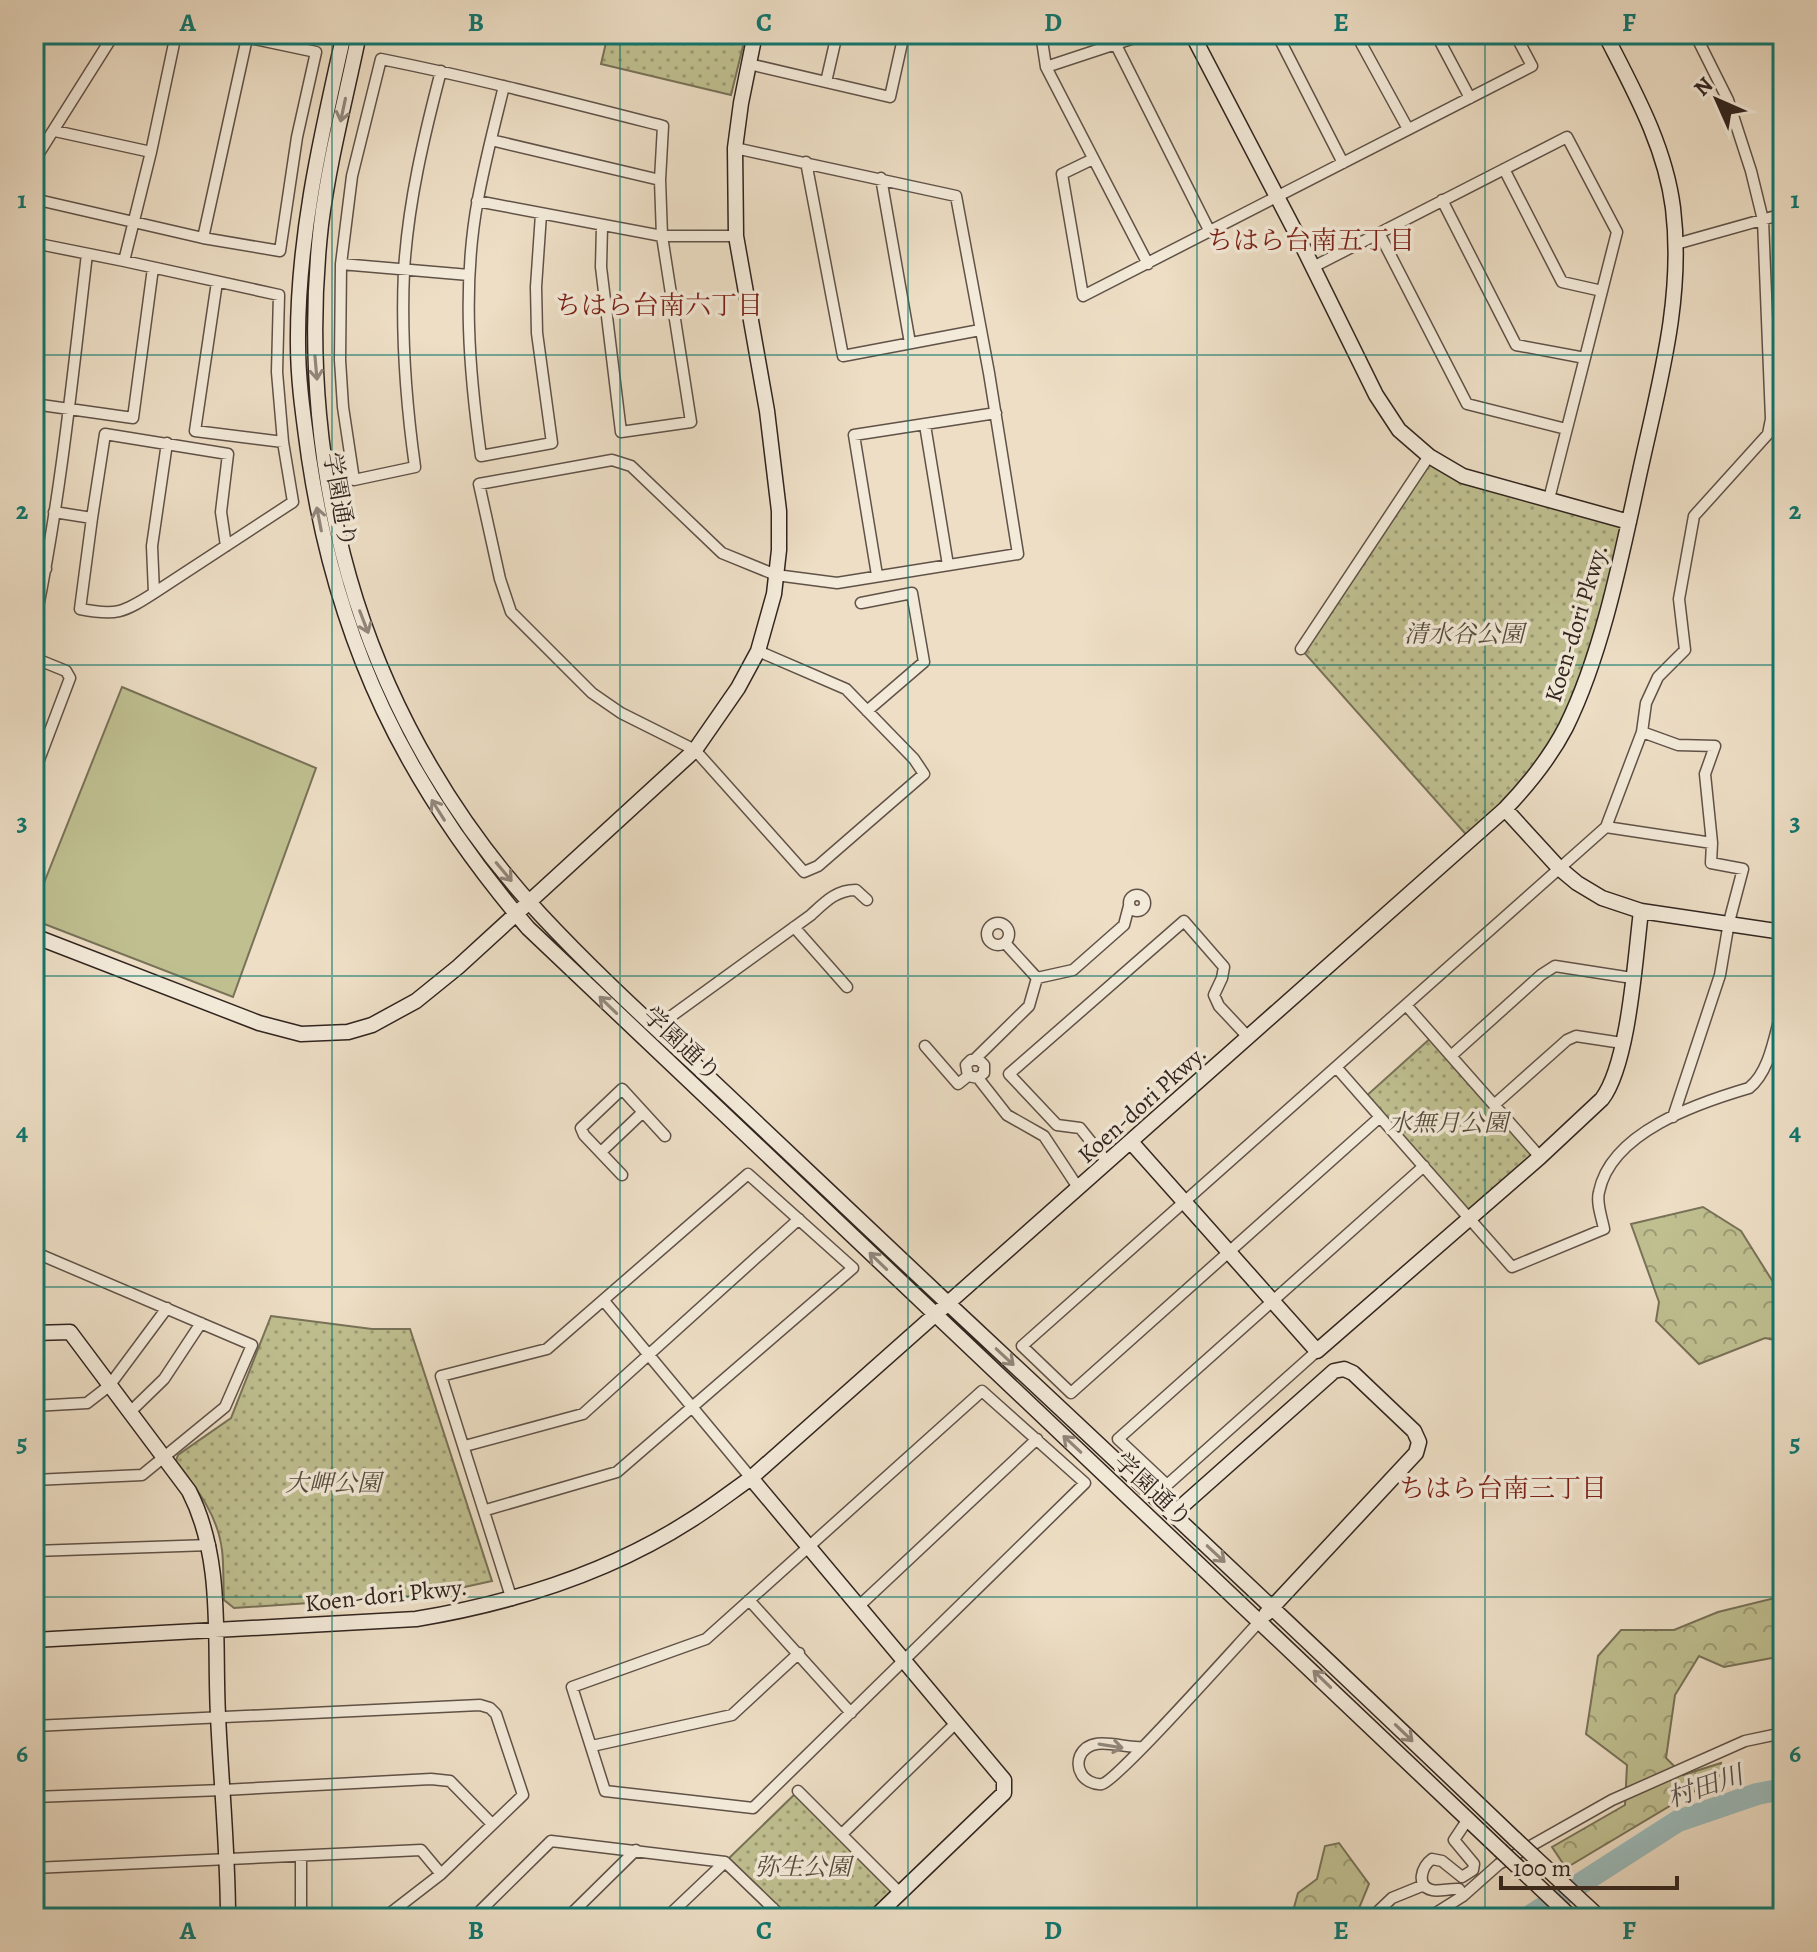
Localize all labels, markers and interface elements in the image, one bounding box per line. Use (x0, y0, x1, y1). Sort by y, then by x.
text: A (179, 5, 197, 40)
text: B (468, 5, 484, 40)
text: C (756, 5, 772, 40)
text: D (1044, 5, 1062, 40)
text: E (1333, 5, 1349, 40)
text: F (1622, 5, 1636, 40)
north arrow (1677, 60, 1757, 140)
text: N (1687, 70, 1720, 103)
one-way arrow (335, 97, 350, 123)
text: 1 (17, 182, 27, 217)
text: 1 (1790, 182, 1800, 217)
district label: ちはら台南五丁目 (1207, 223, 1415, 258)
district label: ちはら台南六丁目 (555, 288, 763, 323)
one-way arrow (309, 354, 324, 381)
street label: 学園通り (316, 450, 364, 550)
text: 2 (16, 493, 29, 528)
text: 2 (1789, 493, 1802, 528)
one-way arrow (310, 507, 325, 532)
street label: Koen-dori Pkwy. (1537, 540, 1615, 706)
one-way arrow (358, 609, 372, 634)
park label: 清水谷公園 (1404, 618, 1528, 650)
one-way arrow (430, 799, 447, 821)
text: 3 (16, 804, 28, 839)
text: 3 (1789, 804, 1801, 839)
one-way arrow (495, 861, 513, 882)
one-way arrow (599, 996, 619, 1015)
street label: 学園通り (636, 1000, 728, 1088)
street label: Koen-dori Pkwy. (1071, 1037, 1213, 1171)
park label: 水無月公園 (1388, 1107, 1512, 1139)
text: 4 (16, 1114, 28, 1149)
text: 4 (1789, 1114, 1801, 1149)
one-way arrow (869, 1252, 889, 1271)
one-way arrow (995, 1347, 1015, 1365)
text: 5 (16, 1425, 28, 1460)
text: 5 (1789, 1425, 1801, 1460)
one-way arrow (1062, 1435, 1082, 1453)
street label: 学園通り (1107, 1446, 1199, 1534)
park label: 大岬公園 (285, 1467, 385, 1499)
district label: ちはら台南三丁目 (1399, 1471, 1607, 1506)
one-way arrow (1205, 1544, 1225, 1562)
street label: Koen-dori Pkwy. (303, 1571, 469, 1619)
one-way arrow (1312, 1670, 1332, 1689)
one-way arrow (1394, 1723, 1413, 1742)
text: 6 (16, 1736, 28, 1771)
text: 6 (1789, 1736, 1801, 1771)
one-way arrow (1097, 1739, 1123, 1754)
water label: 村田川 (1663, 1756, 1751, 1816)
scale bar (1501, 1840, 1677, 1890)
park label: 弥生公園 (755, 1851, 855, 1883)
text: 100 m (1513, 1852, 1572, 1884)
text: A (179, 1913, 197, 1948)
text: B (468, 1913, 484, 1948)
text: C (756, 1913, 772, 1948)
text: D (1044, 1913, 1062, 1948)
text: E (1333, 1913, 1349, 1948)
text: F (1622, 1913, 1636, 1948)

